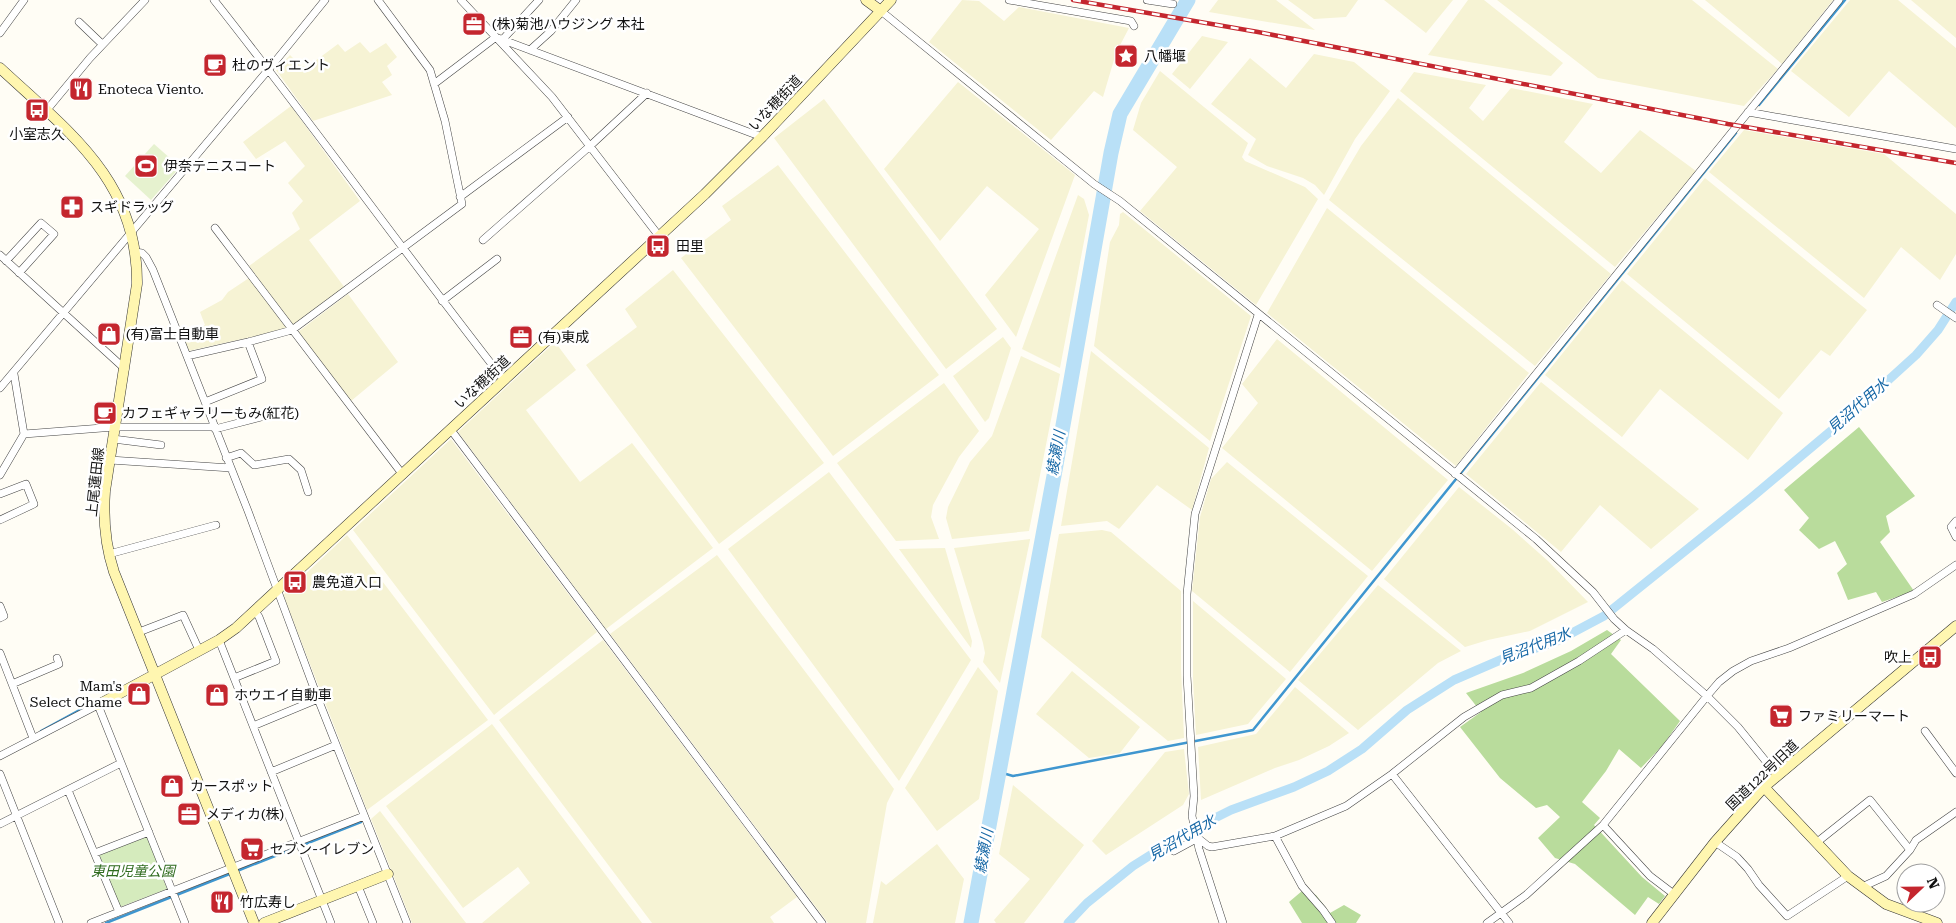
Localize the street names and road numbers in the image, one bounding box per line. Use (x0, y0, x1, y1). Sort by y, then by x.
street label: いな穂街道 (745, 72, 805, 134)
street label: いな穂街道 (451, 352, 513, 412)
street label: 上尾蓮田線 (83, 446, 107, 518)
street label: 国道122号旧道 (1723, 737, 1801, 813)

